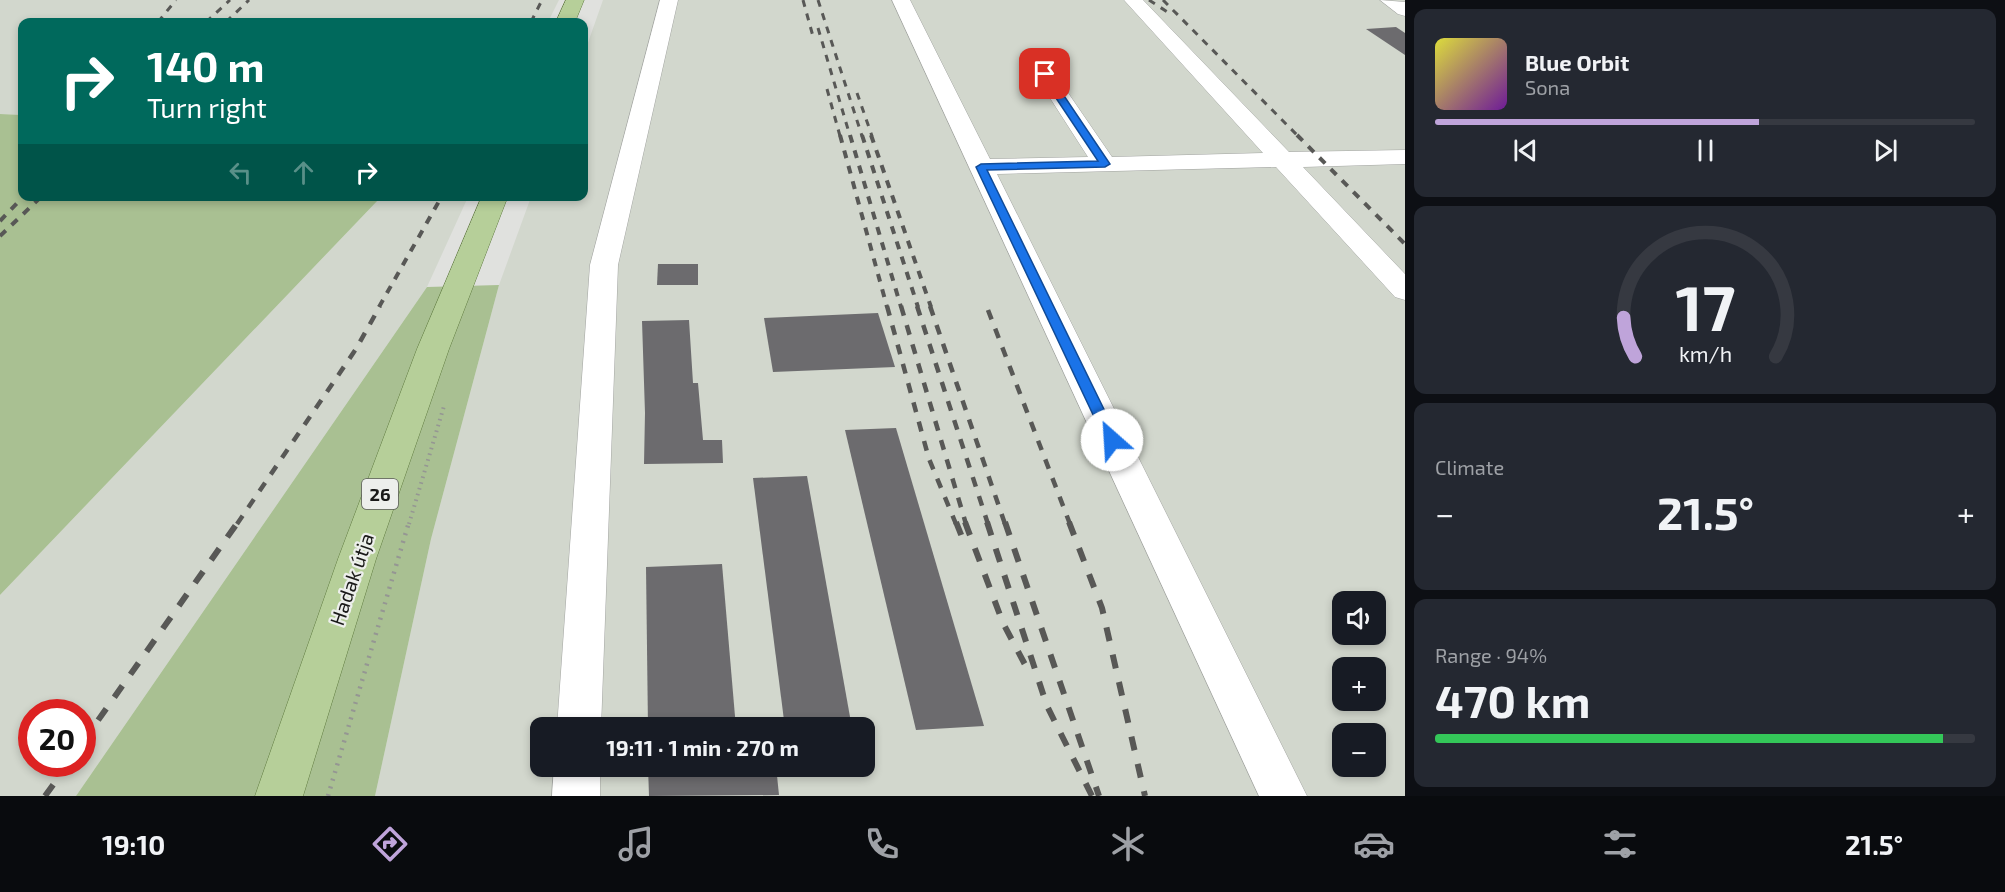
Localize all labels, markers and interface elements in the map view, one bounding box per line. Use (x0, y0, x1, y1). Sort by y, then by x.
text: 140 m (147, 40, 264, 90)
icon: right (48, 42, 126, 120)
pin (1019, 48, 1070, 99)
text: Blue Orbit (1525, 49, 1629, 75)
icon: arrive (1028, 57, 1061, 90)
text: Sona (1525, 75, 1570, 99)
text: Turn right (147, 91, 267, 123)
icon: previous (1509, 134, 1542, 167)
icon: pause (1689, 134, 1722, 167)
icon: next (1869, 134, 1902, 167)
icon: left (224, 156, 257, 189)
icon: ahead (287, 156, 320, 189)
icon: right (350, 156, 383, 189)
text: 17 (1675, 269, 1735, 344)
text: km/h (1678, 341, 1732, 366)
position arrow (1080, 408, 1144, 472)
text: Climate (1435, 455, 1504, 479)
road number: 26 (362, 479, 398, 509)
text: 21.5° (1657, 485, 1754, 539)
text: − (1435, 493, 1454, 533)
text: + (1957, 493, 1975, 533)
street label: Hadak útja (324, 530, 378, 628)
map controls (1332, 591, 1386, 777)
button: sound (1332, 591, 1386, 645)
text: Range · 94% (1435, 643, 1547, 667)
button: + (1332, 657, 1386, 711)
text: 470 km (1435, 673, 1590, 727)
speed limit sign: 20 (18, 699, 96, 777)
button: − (1332, 723, 1386, 777)
text: 19:11 · 1 min · 270 m (606, 734, 799, 760)
icon: directions (369, 823, 411, 865)
icon: music (615, 823, 657, 865)
icon: phone (861, 823, 903, 865)
icon: climate (1107, 823, 1149, 865)
icon: car (1353, 823, 1395, 865)
icon: filters (1599, 823, 1641, 865)
text: 19:10 (102, 828, 165, 860)
text: 21.5° (1845, 828, 1903, 860)

